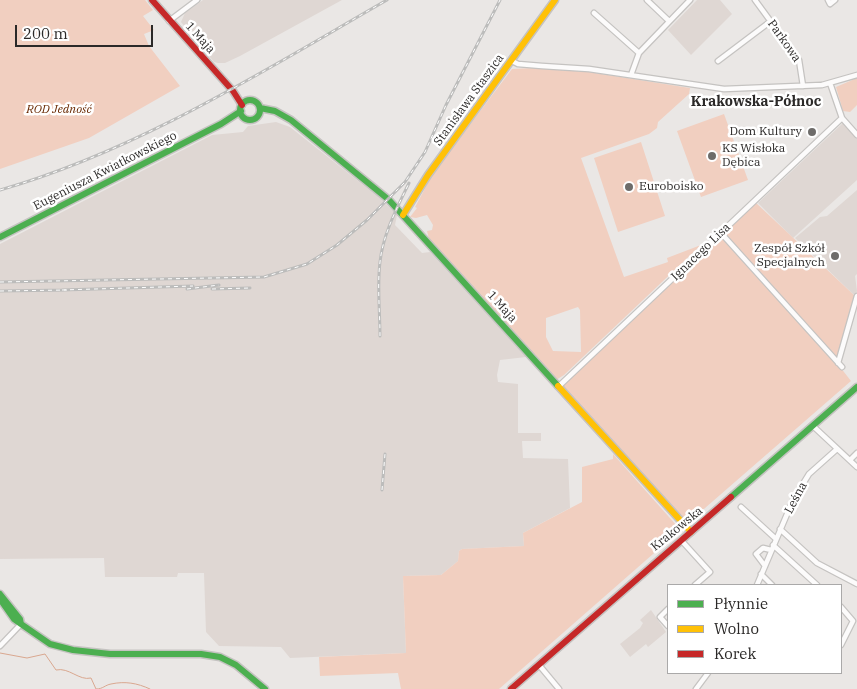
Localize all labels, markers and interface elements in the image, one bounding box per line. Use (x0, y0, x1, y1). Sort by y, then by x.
scale bar (18, 15, 155, 47)
street label: Parkowa (764, 17, 804, 65)
street label: 1 Maja (182, 19, 218, 57)
text: 200 m (23, 24, 68, 43)
street label: Stanisława Staszica (431, 51, 507, 149)
district label: Krakowska-Północ (691, 94, 821, 110)
park label: ROD Jedność (26, 103, 92, 117)
place label: Dom Kultury (730, 125, 802, 139)
marker: Dom Kultury (806, 126, 818, 138)
street label: Eugeniusza Kwiatkowskiego (31, 128, 179, 214)
place label: KS Wisłoka Dębica (722, 142, 785, 170)
marker: KS Wisłoka Dębica (706, 150, 718, 162)
place label: Euroboisko (639, 180, 703, 194)
marker: Euroboisko (623, 181, 635, 193)
street label: Ignacego Lisa (668, 220, 734, 284)
place label: Zespół Szkół Specjalnych (754, 242, 825, 270)
marker: Zespół Szkół Specjalnych (829, 250, 841, 262)
street label: 1 Maja (484, 288, 520, 326)
street label: Leśna (782, 480, 810, 516)
street label: Krakowska (648, 504, 706, 554)
legend (667, 584, 842, 674)
text: Płynnie (714, 594, 768, 613)
text: Wolno (714, 619, 759, 638)
text: Korek (714, 644, 756, 663)

